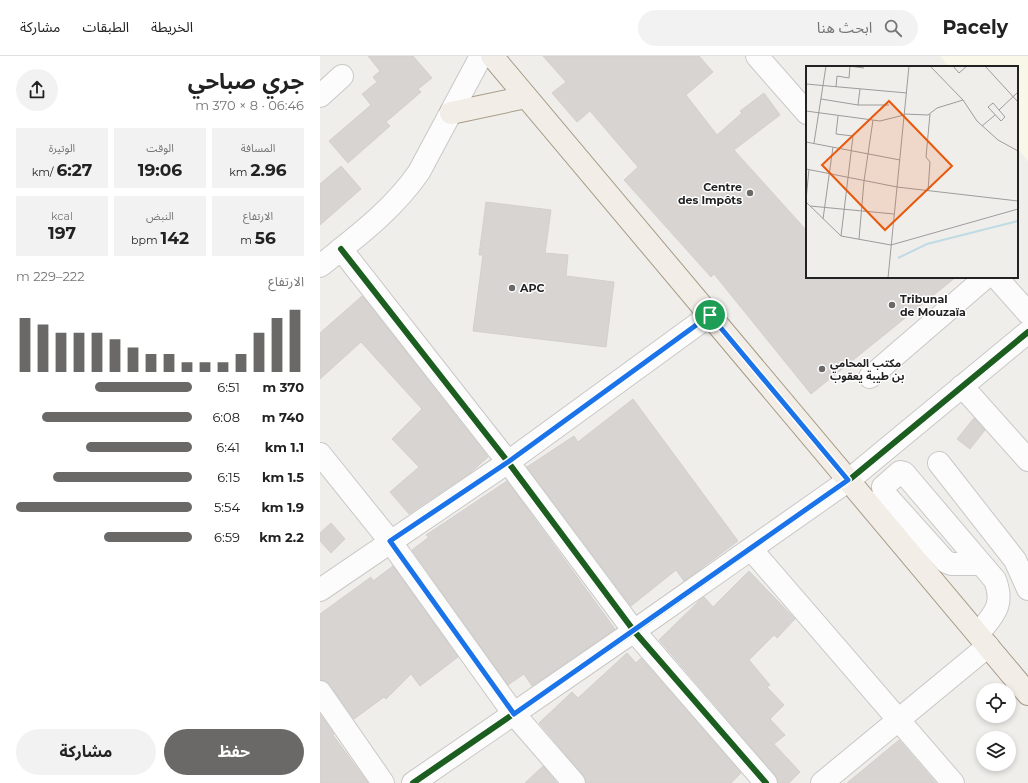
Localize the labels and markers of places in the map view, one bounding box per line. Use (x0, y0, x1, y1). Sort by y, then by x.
place label: Centre des Impôts (678, 180, 742, 207)
marker: Centre des Impôts (745, 188, 755, 198)
place label: APC (519, 281, 544, 295)
marker: APC (507, 283, 517, 293)
place label: Tribunal de Mouzaïa (900, 292, 966, 319)
pin (693, 298, 727, 332)
marker: Tribunal de Mouzaïa (887, 300, 897, 310)
place label: مكتب المحامي بن طيبة يعقوب (830, 356, 904, 383)
marker: مكتب المحامي بن طيبة يعقوب (817, 364, 827, 374)

